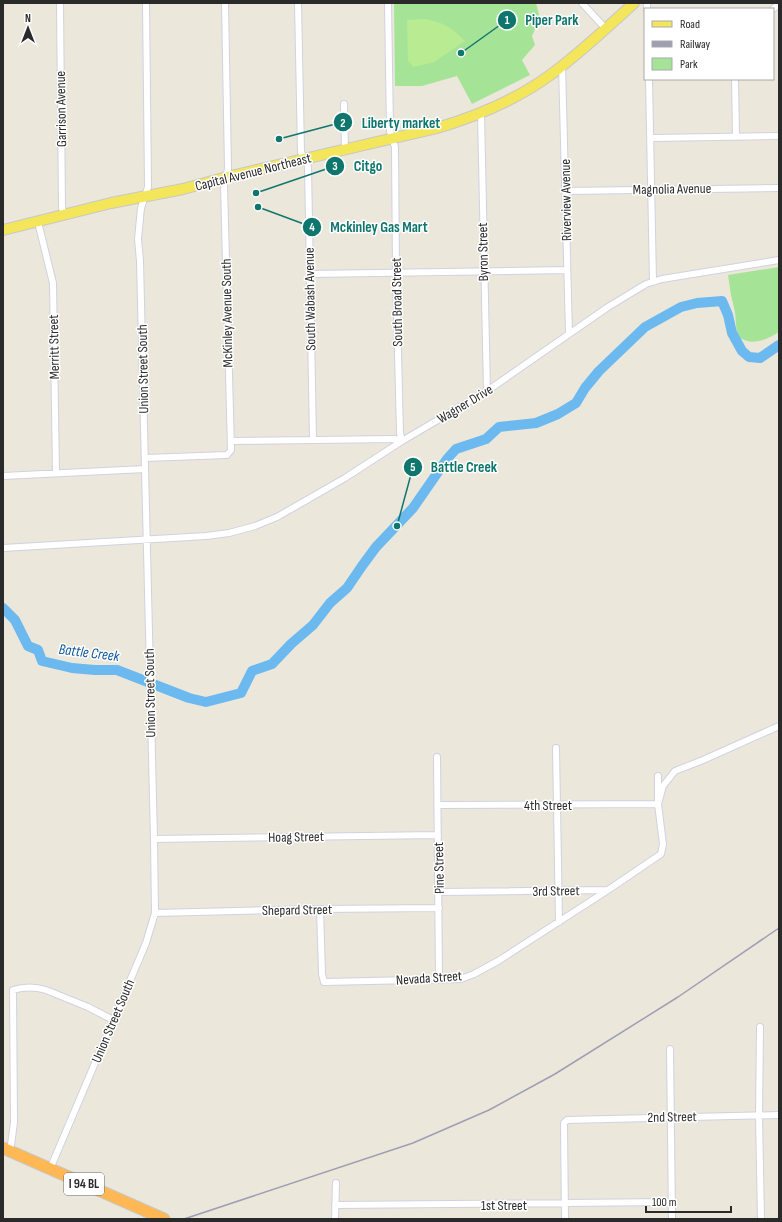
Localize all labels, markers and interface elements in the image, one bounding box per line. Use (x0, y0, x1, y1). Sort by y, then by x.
callout: Piper Park (497, 6, 586, 33)
north arrow (8, 8, 48, 48)
legend (644, 8, 774, 80)
text: Piper Park (525, 11, 579, 30)
text: N (25, 12, 31, 25)
text: 1 (505, 13, 510, 28)
text: Road (680, 17, 700, 32)
text: Railway (680, 37, 711, 52)
text: Park (680, 57, 698, 72)
street label: Garrison Avenue (52, 71, 70, 147)
callout: Liberty market (333, 109, 448, 136)
text: Liberty market (362, 114, 440, 133)
text: 2 (340, 116, 346, 131)
street label: Capital Avenue Northeast (193, 149, 313, 195)
callout: Citgo (325, 152, 390, 179)
text: Citgo (354, 157, 382, 176)
text: 3 (332, 159, 338, 174)
street label: Riverview Avenue (557, 159, 575, 241)
street label: Magnolia Avenue (633, 180, 711, 198)
callout: Mckinley Gas Mart (302, 213, 436, 240)
text: Mckinley Gas Mart (330, 218, 428, 237)
text: 4 (309, 220, 315, 235)
street label: Byron Street (474, 222, 492, 282)
street label: South Wabash Avenue (301, 247, 319, 351)
street label: South Broad Street (388, 257, 406, 347)
street label: McKinley Avenue South (218, 258, 236, 368)
street label: Merritt Street (45, 314, 63, 380)
street label: Union Street South (134, 324, 152, 414)
street label: Wagner Drive (434, 381, 496, 427)
callout: Battle Creek (403, 454, 505, 481)
text: Battle Creek (431, 458, 498, 477)
text: 5 (410, 460, 416, 475)
water label: Battle Creek (58, 640, 121, 666)
street label: Union Street South (141, 648, 159, 738)
street label: 4th Street (524, 797, 572, 814)
street label: Hoag Street (268, 828, 324, 846)
street label: Pine Street (430, 842, 448, 894)
street label: 3rd Street (532, 882, 580, 900)
street label: Shepard Street (262, 901, 332, 919)
street label: Nevada Street (395, 967, 463, 989)
street label: Union Street South (88, 977, 138, 1065)
street label: 2nd Street (647, 1108, 697, 1126)
road number: I 94 BL (64, 1173, 104, 1195)
scale bar (646, 1188, 731, 1214)
text: 100 m (652, 1195, 677, 1210)
street label: 1st Street (481, 1197, 527, 1214)

